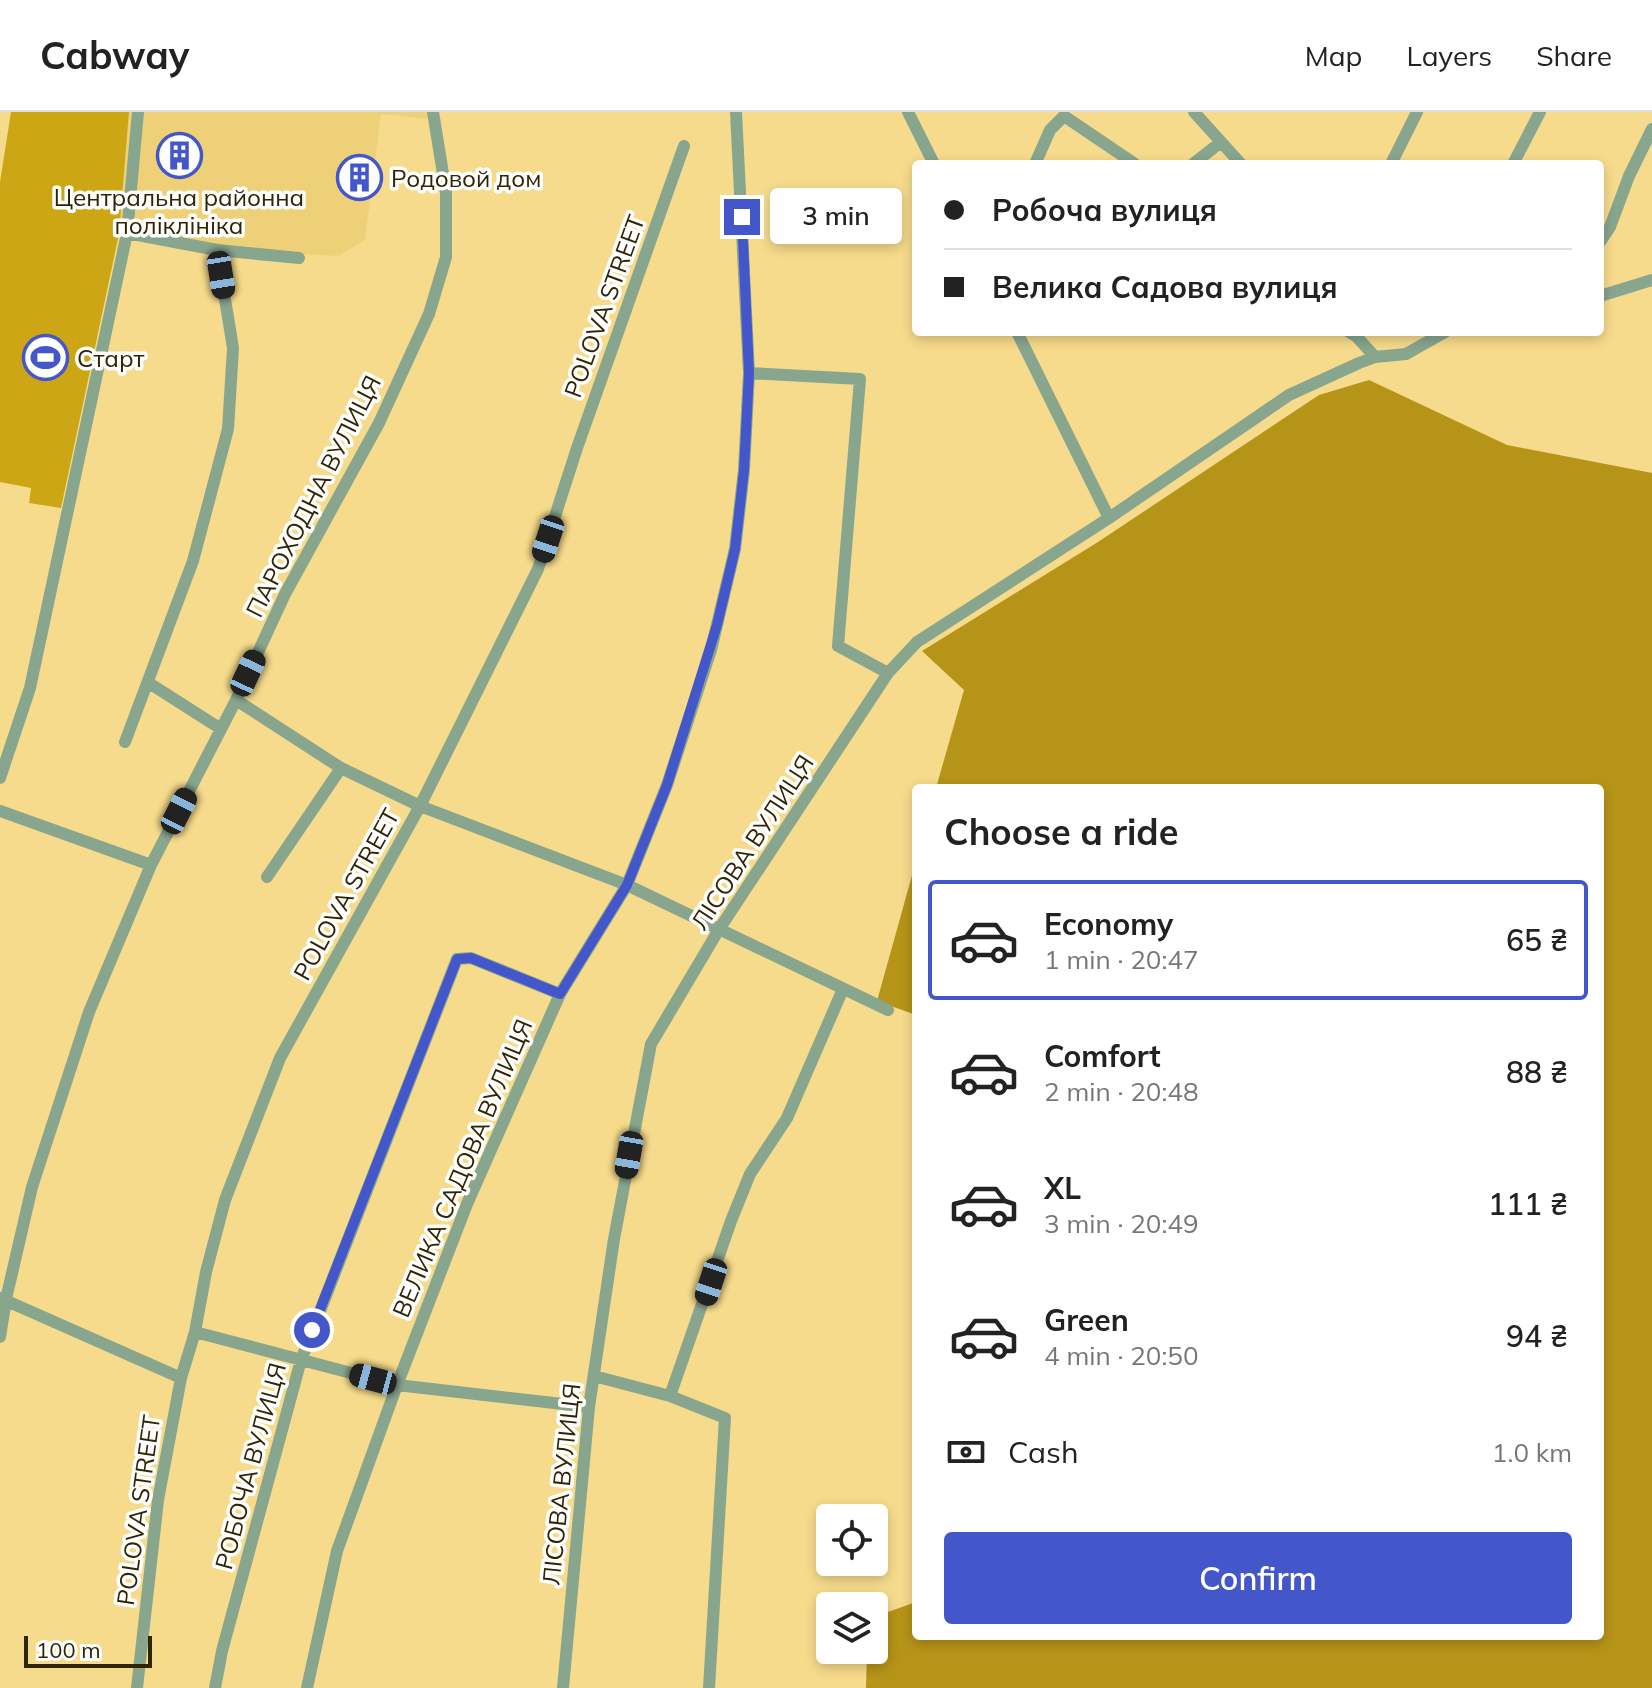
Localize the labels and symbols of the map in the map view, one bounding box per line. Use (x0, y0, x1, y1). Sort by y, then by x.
building icon: Центральна районна поліклініка (155, 131, 203, 179)
building icon: Родовой дом (336, 154, 384, 202)
place label: Родовой дом (391, 163, 541, 193)
place label: Центральна районна поліклініка (54, 182, 304, 240)
callout: 3 min (770, 189, 902, 245)
route end (724, 199, 760, 235)
street label: POLOVA STREET (557, 210, 651, 401)
car (205, 249, 237, 301)
sports icon: Старт (22, 334, 70, 382)
place label: Старт (77, 343, 145, 373)
street label: ПАРОХОДНА ВУЛИЦЯ (239, 370, 387, 622)
car (529, 512, 567, 566)
car (227, 646, 269, 700)
street label: ЛІСОВА ВУЛИЦЯ (684, 749, 820, 935)
car (157, 784, 201, 838)
street label: POLOVA STREET (286, 802, 406, 985)
street label: ВЕЛИКА САДОВА ВУЛИЦЯ (386, 1014, 538, 1322)
car (613, 1129, 645, 1181)
car (692, 1255, 730, 1309)
route start (294, 1312, 330, 1348)
street label: РОБОЧА ВУЛИЦЯ (208, 1359, 292, 1573)
car (347, 1361, 399, 1397)
street label: ЛІСОВА ВУЛИЦЯ (535, 1382, 587, 1586)
street label: POLOVA STREET (110, 1412, 166, 1607)
scale bar (24, 1632, 152, 1668)

